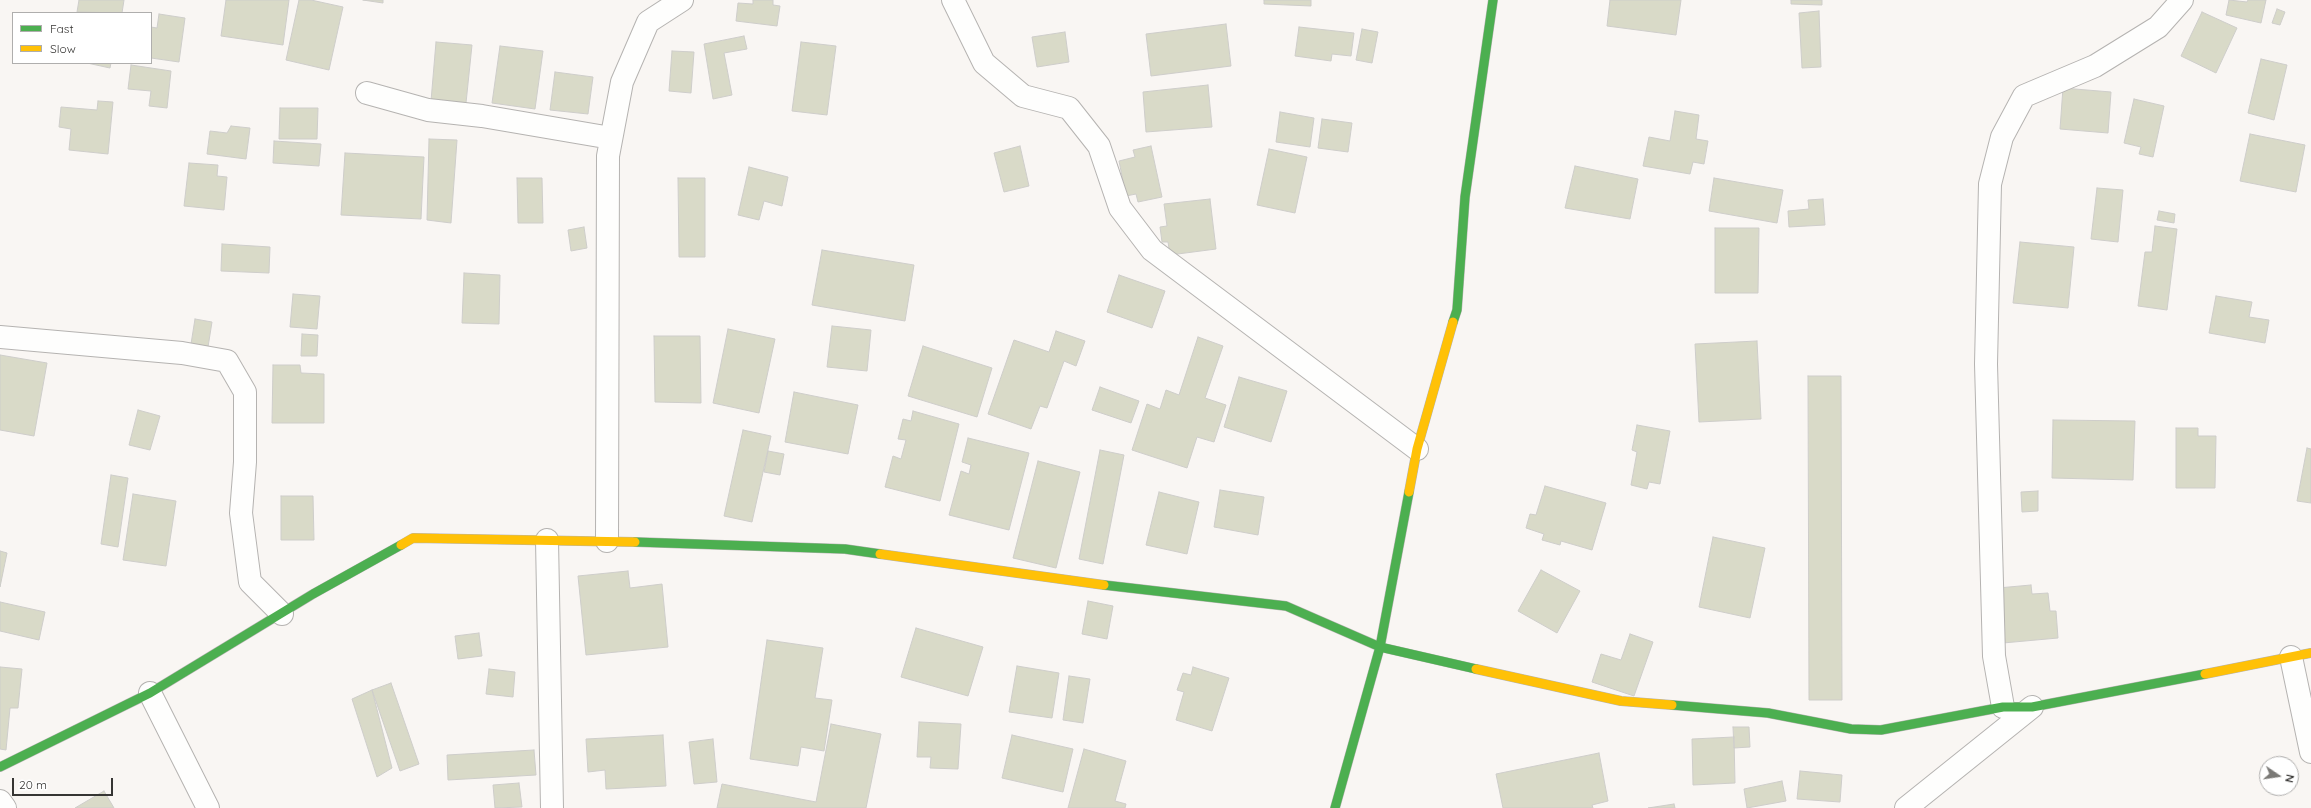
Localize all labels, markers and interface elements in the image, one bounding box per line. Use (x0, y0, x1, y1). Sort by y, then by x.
legend (12, 12, 152, 64)
text: Fast (50, 21, 74, 36)
text: Slow (50, 41, 76, 56)
north arrow (2259, 756, 2299, 796)
scale bar (14, 770, 115, 796)
text: N (2282, 773, 2297, 784)
text: 20 m (19, 777, 47, 792)

